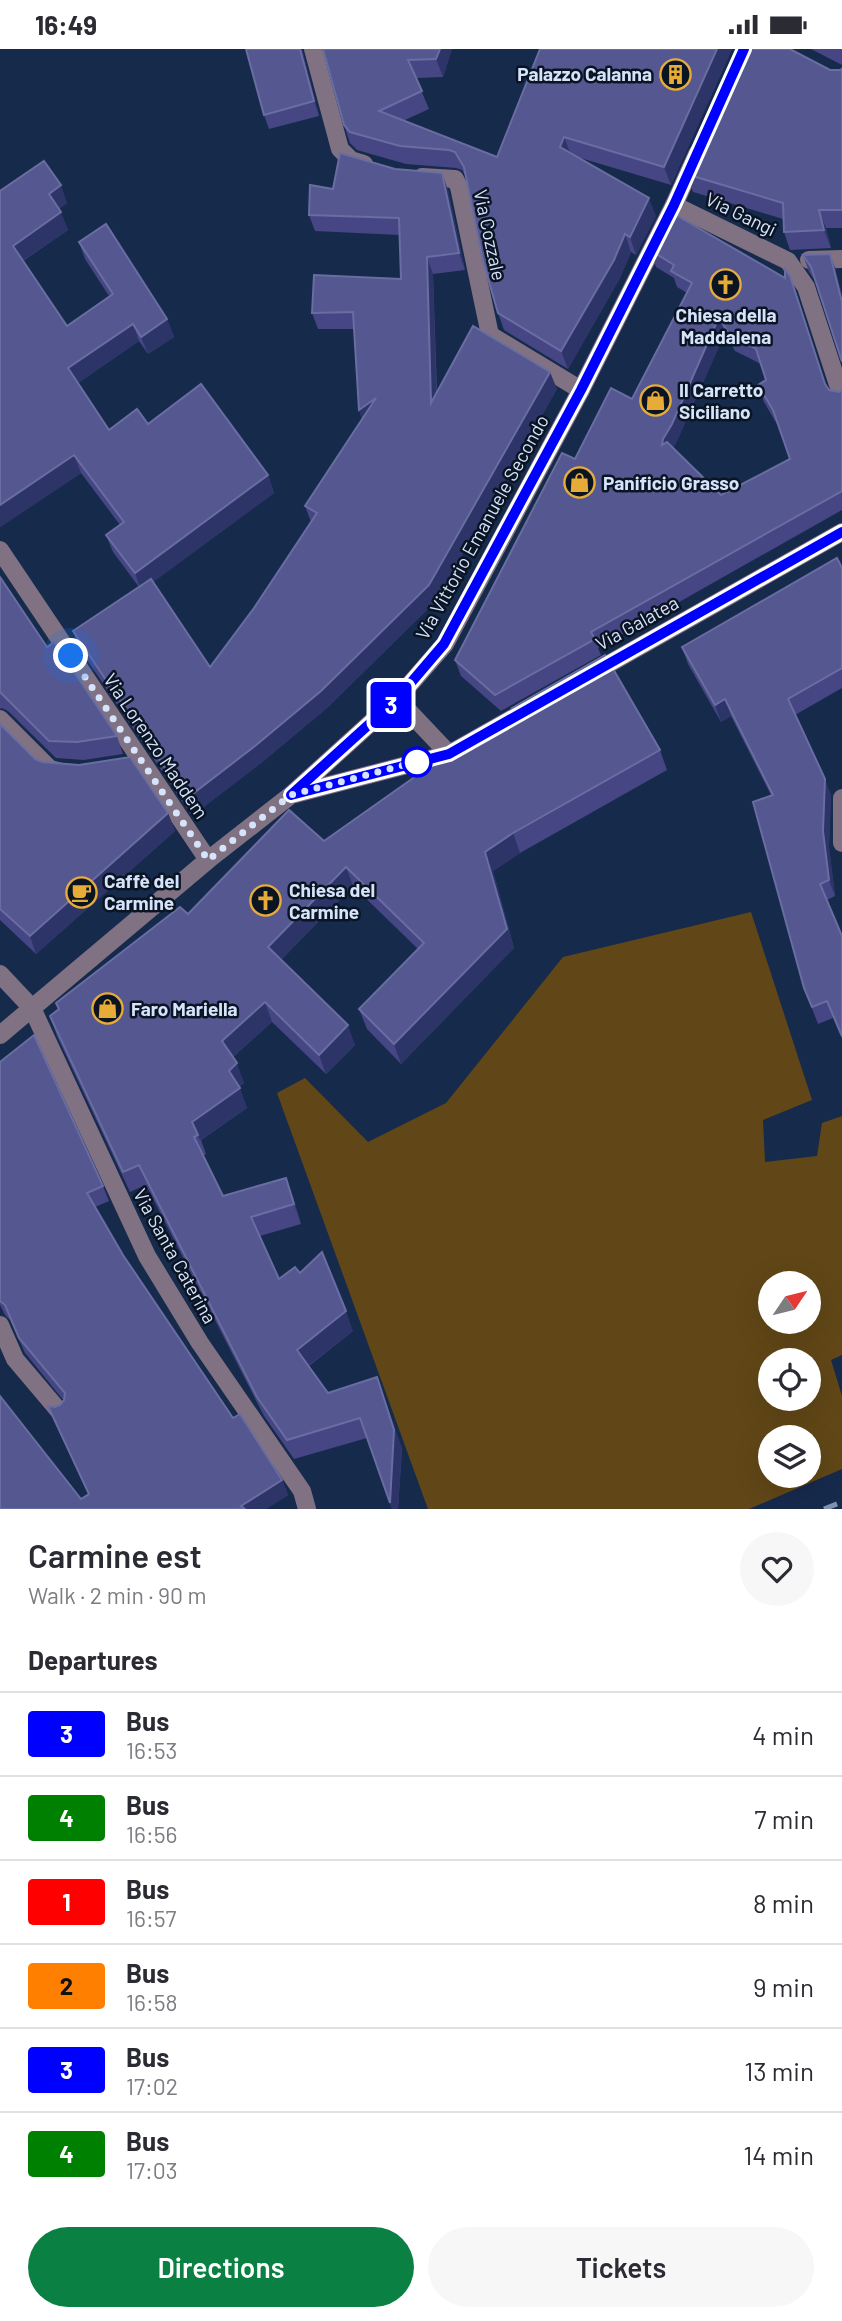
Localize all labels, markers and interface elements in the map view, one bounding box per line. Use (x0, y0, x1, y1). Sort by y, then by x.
text: 16:49 (35, 9, 97, 40)
building icon: Palazzo Calanna (658, 57, 692, 91)
place label: Palazzo Calanna (517, 62, 652, 85)
street label: Via Cozzale (470, 187, 511, 283)
street label: Via Gangi (702, 187, 780, 241)
church icon: Chiesa della Maddalena (709, 267, 743, 301)
place label: Chiesa della Maddalena (676, 303, 776, 348)
place label: Il Carretto Siciliano (679, 378, 763, 423)
shop icon: Il Carretto Siciliano (639, 384, 673, 418)
street label: Via Vittorio Emanuele Secondo (410, 410, 553, 643)
shop icon: Panificio Grasso (563, 466, 597, 500)
place label: Panificio Grasso (603, 471, 739, 494)
street label: Via Galatea (591, 590, 682, 655)
your location (53, 638, 88, 673)
street label: Via Lorenzo Maddem (99, 669, 214, 823)
line badge: 3 (368, 682, 414, 728)
text: 3 (385, 690, 397, 719)
unlabelled marker (402, 747, 432, 777)
place label: Caffè del Carmine (104, 869, 179, 914)
cafe icon: Caffè del Carmine (64, 875, 98, 909)
place label: Chiesa del Carmine (289, 878, 375, 923)
church icon: Chiesa del Carmine (249, 884, 283, 918)
shop icon: Faro Mariella (91, 992, 125, 1026)
place label: Faro Mariella (131, 997, 238, 1020)
street label: Via Santa Caterina (129, 1184, 222, 1327)
north arrow (758, 1271, 821, 1333)
map controls (758, 1271, 821, 1488)
button: locate (758, 1348, 821, 1411)
button: layers (758, 1425, 821, 1488)
button: heart (740, 1532, 814, 1606)
text: Carmine est (28, 1535, 202, 1575)
text: Walk · 2 min · 90 m (28, 1581, 207, 1609)
text: Departures (28, 1644, 158, 1675)
text: Bus (126, 1705, 169, 1736)
text: 3 (60, 1719, 73, 1748)
text: 4 min (752, 1719, 814, 1750)
text: 16:53 (126, 1736, 177, 1764)
text: Bus (126, 1789, 169, 1820)
text: 4 (59, 1803, 74, 1832)
text: 7 min (754, 1803, 814, 1834)
text: 16:56 (126, 1820, 177, 1848)
text: Bus (126, 1873, 169, 1904)
text: 1 (62, 1887, 71, 1916)
text: 8 min (753, 1887, 814, 1918)
text: 16:57 (126, 1904, 176, 1932)
text: Bus (126, 1957, 169, 1988)
text: 2 (60, 1971, 73, 2000)
text: 9 min (753, 1971, 814, 2002)
text: 16:58 (126, 1988, 178, 2016)
text: Bus (126, 2041, 169, 2072)
text: 3 (60, 2055, 73, 2084)
text: 13 min (744, 2055, 814, 2086)
text: 17:02 (126, 2072, 178, 2100)
text: Bus (126, 2125, 169, 2156)
text: 4 (59, 2139, 74, 2168)
text: 14 min (743, 2139, 814, 2170)
text: 17:03 (126, 2156, 178, 2184)
button: Directions (28, 2227, 414, 2307)
button: Tickets (428, 2227, 814, 2307)

